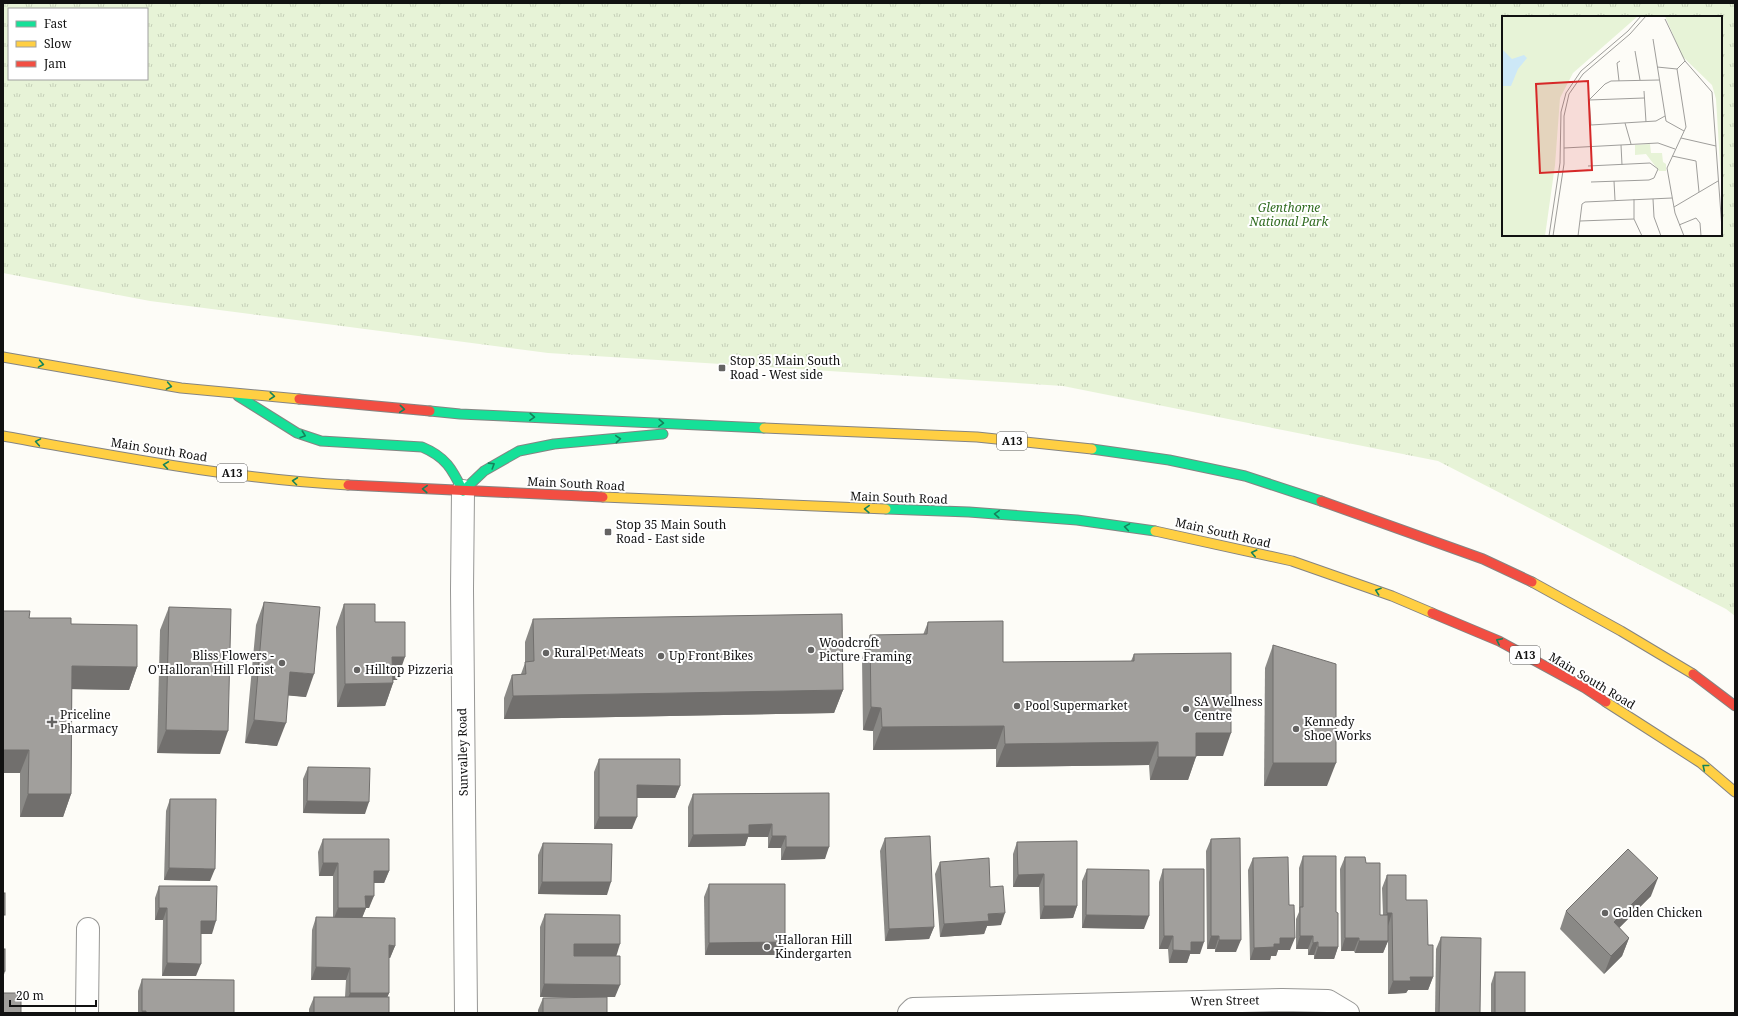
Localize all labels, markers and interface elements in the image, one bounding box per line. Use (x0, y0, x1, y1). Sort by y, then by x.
legend (8, 8, 148, 80)
text: Fast (44, 15, 67, 32)
inset map (1502, 16, 1722, 236)
text: Slow (44, 35, 72, 52)
text: Jam (43, 55, 66, 72)
park label: Glenthorne National Park (1249, 199, 1330, 230)
place label: Stop 35 Main South Road - West side (730, 352, 841, 383)
one-way arrow (38, 359, 45, 367)
marker: Stop 35 Main South Road - West side (717, 363, 727, 373)
one-way arrow (166, 381, 173, 390)
one-way arrow (269, 392, 275, 401)
one-way arrow (399, 404, 405, 413)
one-way arrow (528, 413, 535, 422)
one-way arrow (658, 419, 664, 428)
one-way arrow (299, 430, 306, 438)
road number: A13 (997, 432, 1027, 450)
street label: Main South Road (110, 433, 209, 466)
one-way arrow (615, 434, 621, 443)
one-way arrow (35, 438, 41, 447)
one-way arrow (163, 461, 169, 470)
one-way arrow (488, 463, 495, 470)
road number: A13 (217, 464, 247, 482)
street label: Main South Road (527, 472, 626, 495)
one-way arrow (292, 477, 298, 486)
one-way arrow (421, 485, 428, 494)
street label: Main South Road (850, 487, 949, 508)
one-way arrow (864, 504, 870, 513)
one-way arrow (994, 510, 1000, 519)
street label: Main South Road (1174, 513, 1273, 552)
place label: Stop 35 Main South Road - East side (616, 516, 727, 547)
one-way arrow (1123, 523, 1130, 532)
marker: Stop 35 Main South Road - East side (603, 527, 613, 537)
one-way arrow (1251, 549, 1257, 557)
one-way arrow (1375, 588, 1382, 596)
place label: Woodcroft Picture Framing (819, 634, 912, 665)
one-way arrow (1495, 638, 1503, 646)
place label: Rural Pet Meats (554, 644, 644, 661)
marker: Woodcroft Picture Framing (806, 645, 816, 655)
road number: A13 (1510, 646, 1540, 664)
place label: Bliss Flowers - O'Halloran Hill Florist (148, 647, 274, 678)
place label: Up Front Bikes (669, 647, 753, 664)
marker: Rural Pet Meats (541, 648, 551, 658)
street label: Main South Road (1546, 648, 1639, 713)
marker: Up Front Bikes (656, 651, 666, 661)
marker: Bliss Flowers - O'Halloran Hill Florist (277, 658, 287, 668)
place label: Hilltop Pizzeria (365, 661, 454, 678)
marker: Hilltop Pizzeria (352, 665, 362, 675)
place label: SA Wellness Centre (1194, 693, 1263, 724)
place label: Pool Supermarket (1025, 697, 1128, 714)
marker: Pool Supermarket (1012, 701, 1022, 711)
marker: SA Wellness Centre (1181, 704, 1191, 714)
place label: Priceline Pharmacy (60, 706, 118, 737)
street label: Sunvalley Road (453, 707, 472, 796)
place label: Kennedy Shoe Works (1304, 713, 1371, 744)
marker: Priceline Pharmacy (47, 717, 57, 727)
marker: Kennedy Shoe Works (1291, 724, 1301, 734)
one-way arrow (1702, 764, 1710, 771)
place label: Golden Chicken (1613, 904, 1703, 921)
marker: Golden Chicken (1600, 908, 1610, 918)
place label: 'Halloran Hill Kindergarten (775, 931, 852, 962)
marker: 'Halloran Hill Kindergarten (762, 942, 772, 952)
scale bar (10, 982, 96, 1008)
text: 20 m (16, 987, 44, 1004)
street label: Wren Street (1190, 991, 1260, 1010)

